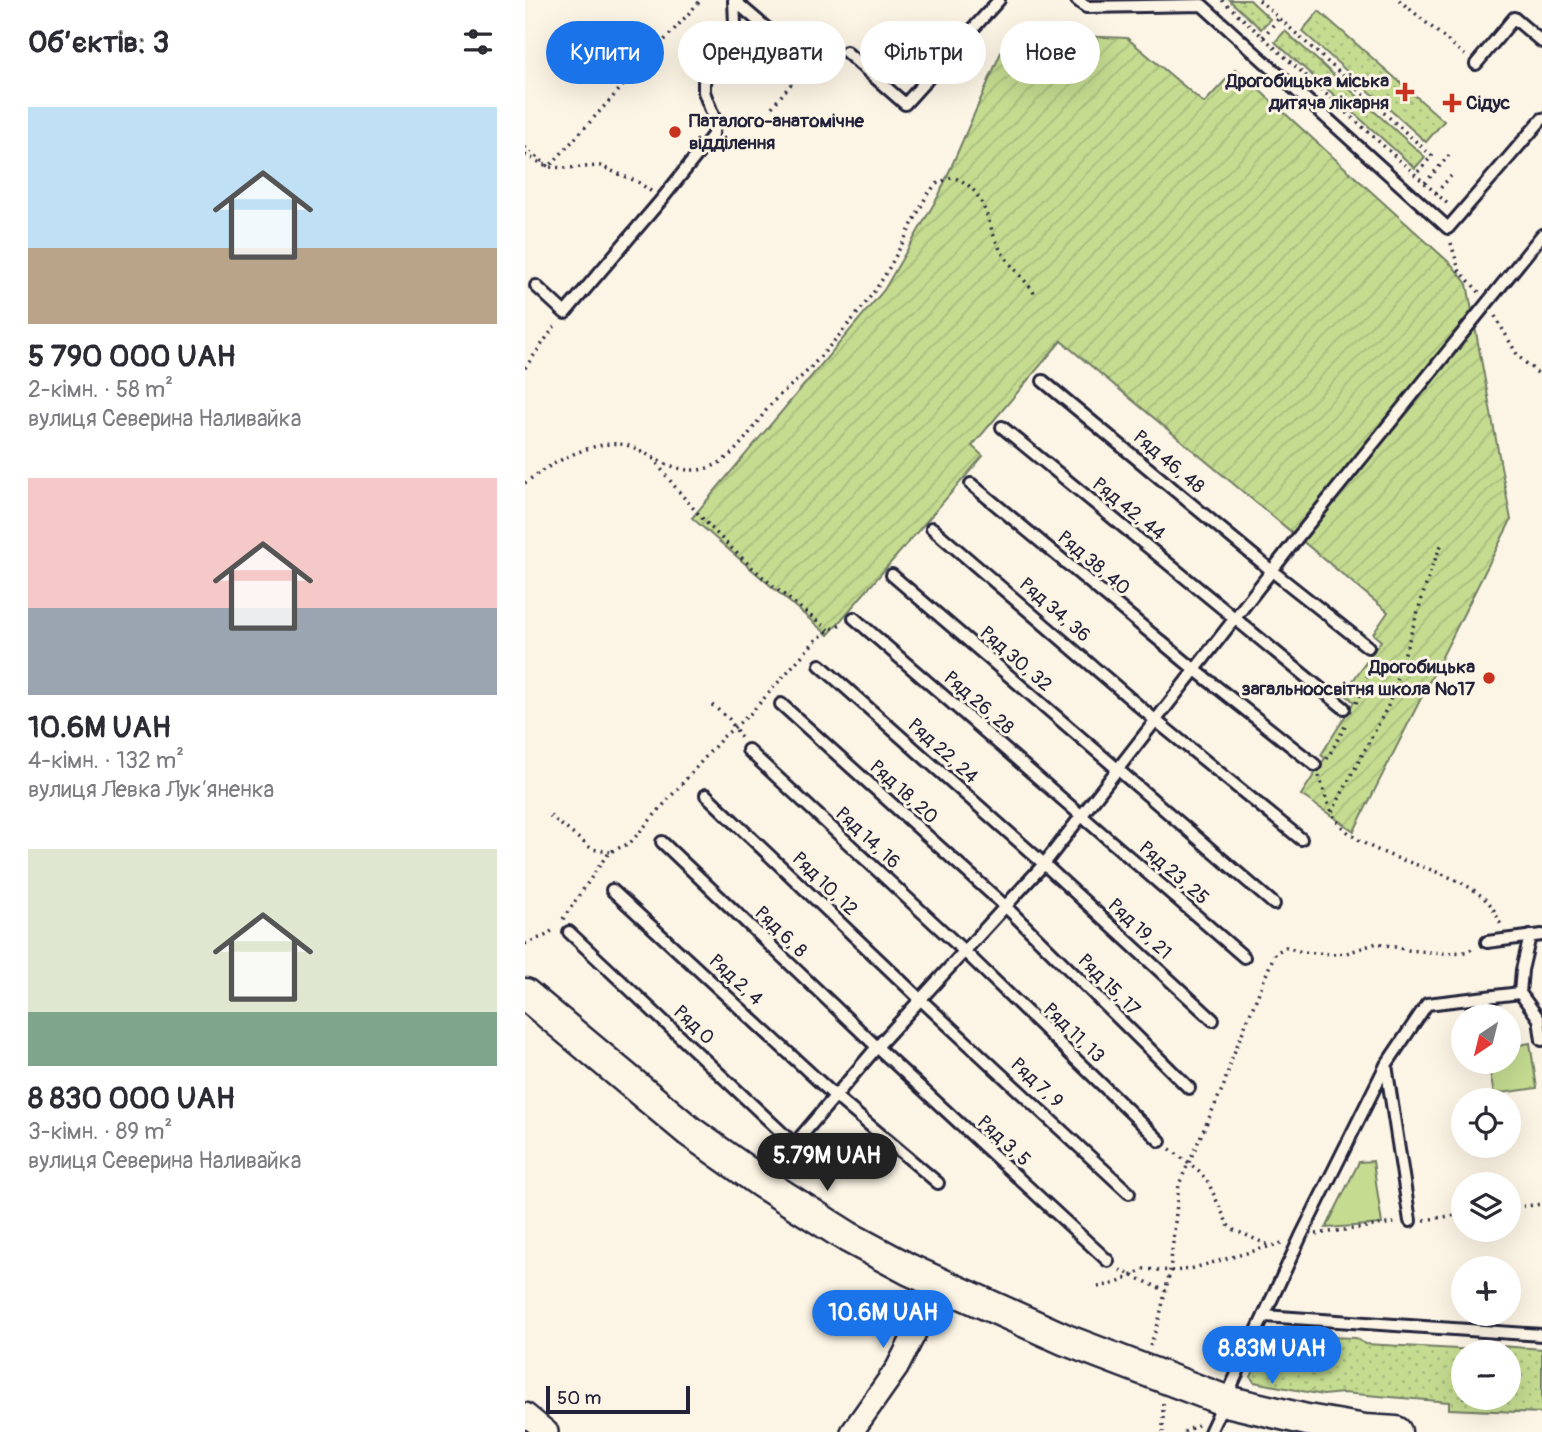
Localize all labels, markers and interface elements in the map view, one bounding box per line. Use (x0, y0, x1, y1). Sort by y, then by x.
chip: Купити (546, 21, 664, 84)
chip: Орендувати (678, 21, 846, 84)
chip: Фільтри (860, 21, 986, 84)
chip: Нове (1000, 21, 1100, 84)
icon: filters (459, 23, 497, 61)
text: Об’єктів: 3 (28, 24, 169, 61)
place label: Дрогобицька міська дитяча лікарня (1225, 69, 1389, 115)
marker: Дрогобицька міська дитяча лікарня (1395, 82, 1415, 102)
place label: Сідус (1466, 91, 1511, 115)
marker: Сідус (1444, 95, 1460, 111)
place label: Паталого-анатомічне відділення (689, 109, 864, 155)
marker: Паталого-анатомічне відділення (667, 124, 683, 140)
icon: home (200, 152, 326, 278)
text: 5 790 000 UAH (28, 338, 235, 375)
text: 2-кімн. · 58 m² (28, 375, 173, 404)
text: вулиця Северина Наливайка (28, 404, 301, 433)
street label: Ряд 46, 48 (1129, 425, 1209, 499)
street label: Ряд 42, 44 (1088, 472, 1170, 546)
icon: home (200, 523, 326, 649)
street label: Ряд 38, 40 (1053, 526, 1135, 600)
street label: Ряд 34, 36 (1015, 573, 1095, 647)
street label: Ряд 30, 32 (975, 621, 1057, 697)
place label: Дрогобицька загальноосвітня школа №17 (1242, 655, 1476, 701)
street label: Ряд 26, 28 (939, 666, 1019, 740)
marker: Дрогобицька загальноосвітня школа №17 (1481, 670, 1497, 686)
text: 10.6M UAH (28, 709, 171, 746)
street label: Ряд 22, 24 (903, 713, 983, 789)
text: 4-кімн. · 132 m² (28, 746, 184, 775)
street label: Ряд 18, 20 (865, 755, 943, 829)
text: вулиця Левка Лукʼяненка (28, 775, 274, 804)
street label: Ряд 14, 16 (831, 802, 905, 874)
street label: Ряд 23, 25 (1134, 836, 1214, 910)
street label: Ряд 10, 12 (787, 847, 863, 921)
icon: home (200, 894, 326, 1020)
street label: Ряд 19, 21 (1103, 894, 1177, 964)
street label: Ряд 6, 8 (750, 901, 812, 963)
street label: Ряд 2, 4 (704, 949, 768, 1011)
street label: Ряд 15, 17 (1073, 949, 1145, 1021)
street label: Ряд 11, 13 (1038, 998, 1110, 1068)
street label: Ряд 0 (669, 1000, 719, 1050)
north arrow (1451, 1004, 1521, 1074)
map controls (1451, 1004, 1521, 1410)
street label: Ряд 7, 9 (1006, 1053, 1068, 1113)
text: 8 830 000 UAH (28, 1080, 235, 1117)
button: locate (1451, 1088, 1521, 1158)
street label: Ряд 3, 5 (973, 1110, 1035, 1172)
text: 3-кімн. · 89 m² (28, 1117, 172, 1146)
pin: 5.79M UAH (747, 1134, 907, 1193)
text: 5.79M UAH (773, 1141, 881, 1170)
text: вулиця Северина Наливайка (28, 1146, 301, 1175)
button: layers (1451, 1172, 1521, 1242)
button: + (1451, 1256, 1521, 1326)
pin: 10.6M UAH (803, 1290, 963, 1350)
text: 10.6M UAH (828, 1298, 938, 1327)
pin: 8.83M UAH (1192, 1326, 1352, 1386)
text: 8.83M UAH (1218, 1334, 1326, 1363)
button: − (1451, 1340, 1521, 1410)
scale bar (546, 1383, 689, 1415)
text: 50 m (557, 1386, 601, 1410)

